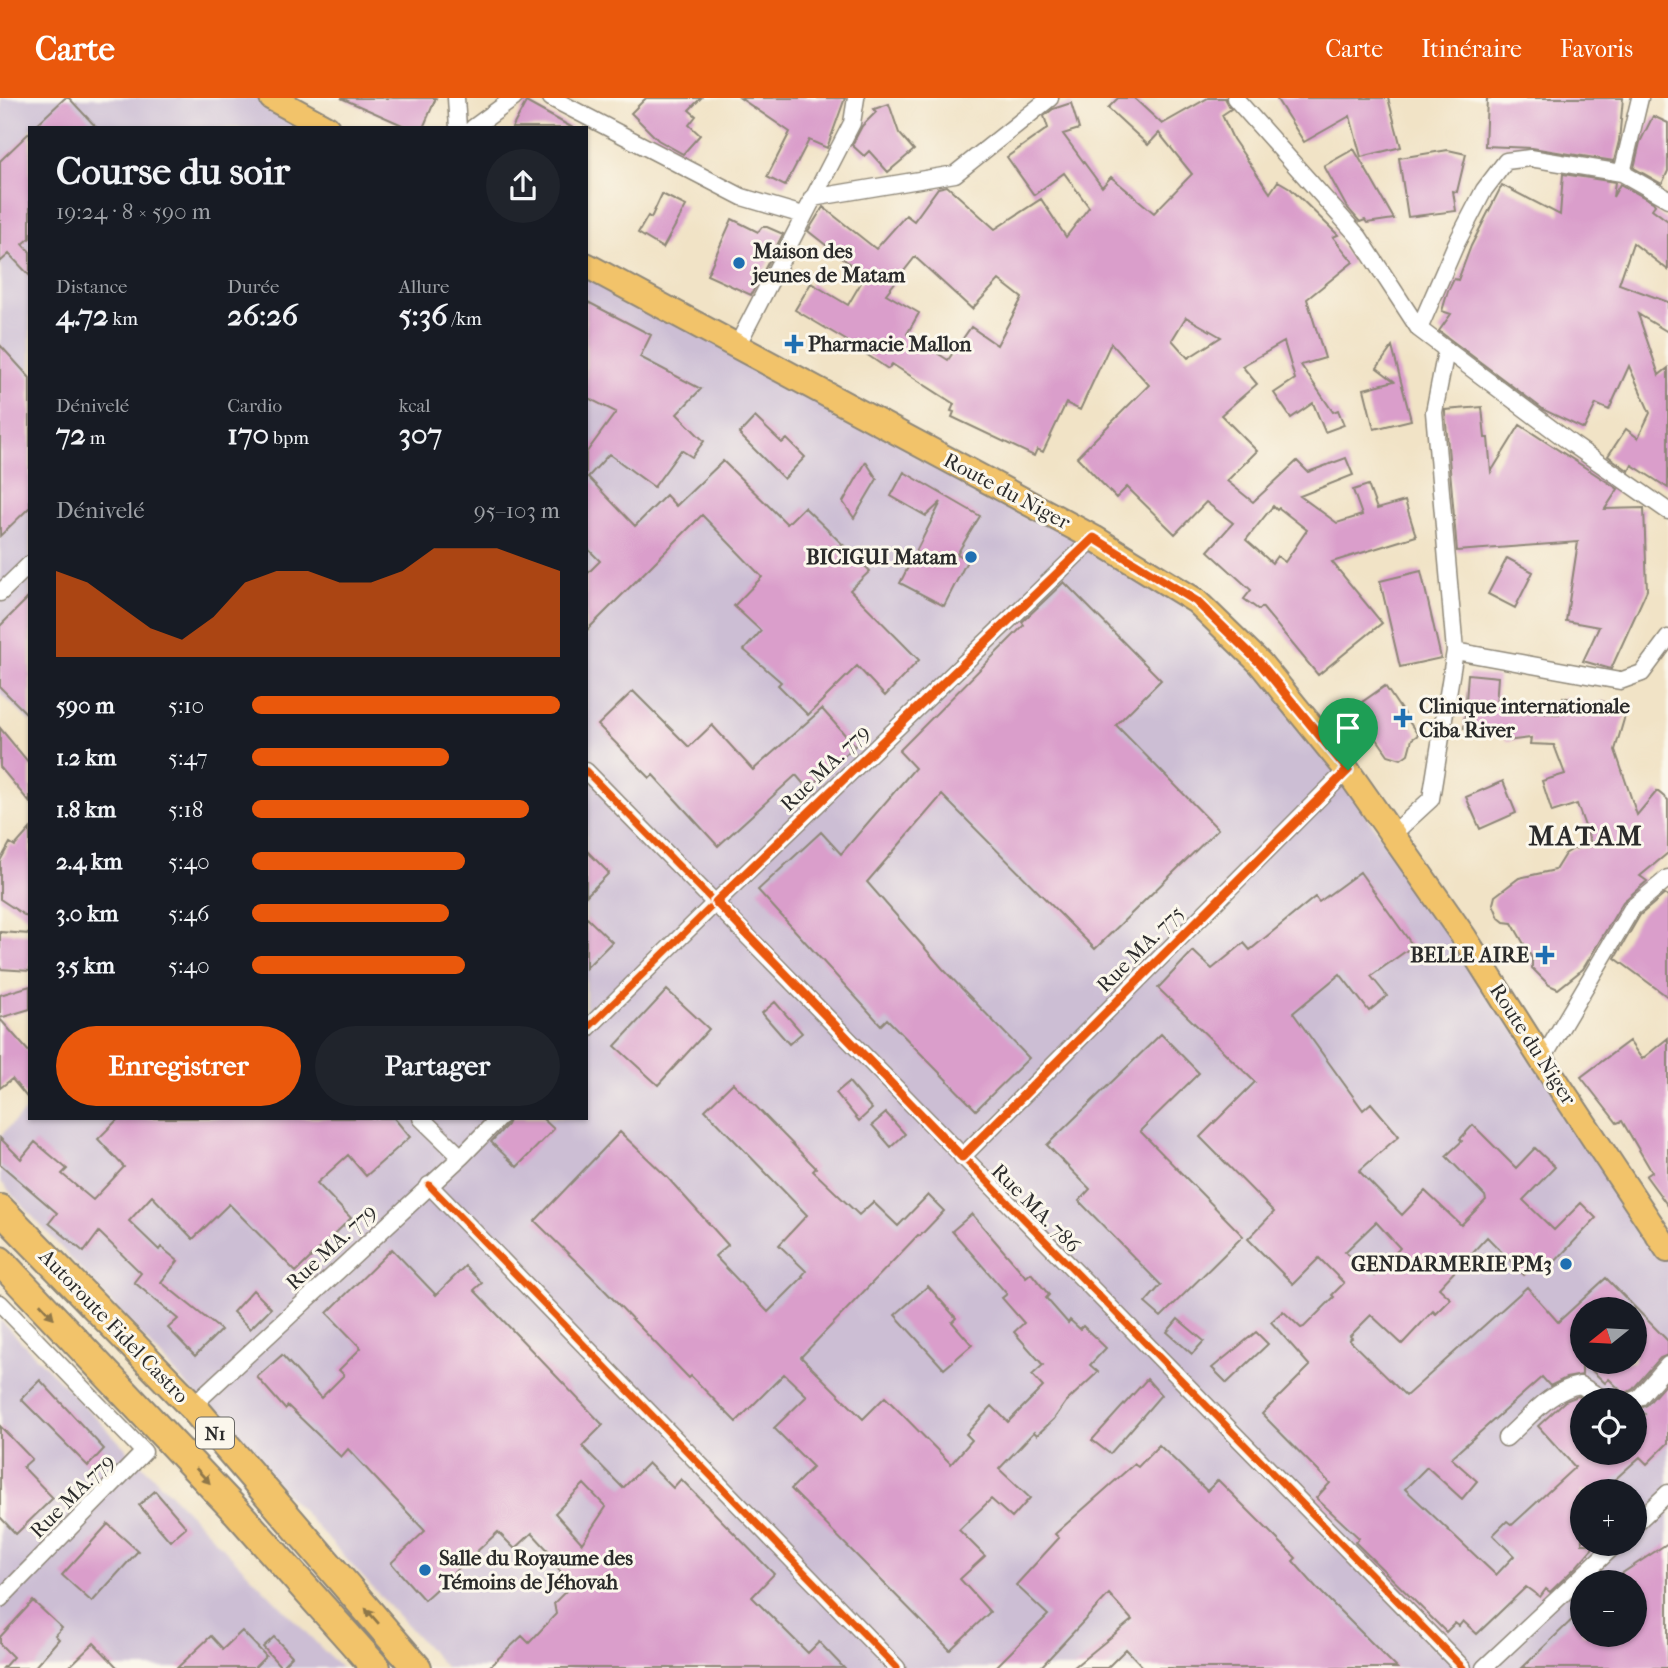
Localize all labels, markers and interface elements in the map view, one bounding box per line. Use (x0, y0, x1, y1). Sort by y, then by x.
text: Carte (35, 30, 115, 69)
text: Carte (1325, 35, 1383, 63)
text: Itinéraire (1421, 35, 1522, 63)
text: Favoris (1560, 35, 1633, 63)
text: Course du soir (56, 149, 290, 194)
button: share (486, 149, 560, 223)
text: 19:24 · 8 × 590 m (56, 198, 211, 225)
place label: Maison des jeunes de Matam (750, 239, 906, 287)
marker: Maison des jeunes de Matam (731, 255, 747, 271)
text: Distance (56, 276, 127, 298)
text: Durée (227, 276, 279, 298)
text: Allure (399, 276, 450, 298)
text: 4.72 (56, 298, 108, 333)
text: 26:26 (227, 298, 298, 333)
text: 5:36 (399, 298, 447, 333)
text: km (108, 308, 138, 330)
text: /km (447, 308, 482, 330)
place label: Pharmacie Mallon (808, 332, 972, 356)
marker: Pharmacie Mallon (786, 336, 802, 352)
text: Dénivelé (56, 395, 129, 417)
text: Cardio (227, 395, 282, 417)
text: kcal (399, 395, 431, 417)
text: 72 (56, 417, 86, 452)
text: 170 (227, 417, 269, 452)
text: 307 (399, 417, 442, 452)
text: m (86, 427, 106, 449)
text: bpm (269, 427, 309, 449)
street label: Route du Niger (940, 448, 1074, 534)
text: Dénivelé (56, 497, 145, 524)
text: 95–103 m (474, 497, 560, 524)
place label: BICIGUI Matam (806, 545, 958, 569)
marker: BICIGUI Matam (963, 549, 979, 565)
text: 590 m (56, 692, 115, 719)
text: 5:10 (168, 692, 204, 719)
place label: Clinique internationale Ciba River (1419, 694, 1631, 742)
pin (1318, 698, 1378, 770)
marker: Clinique internationale Ciba River (1393, 708, 1413, 728)
icon: arrive (1329, 709, 1367, 747)
street label: Rue MA. 779 (775, 720, 875, 816)
text: 1.2 km (56, 744, 116, 771)
text: 5:47 (168, 744, 208, 771)
text: 1.8 km (56, 796, 116, 823)
text: 5:18 (168, 796, 203, 823)
district label: MATAM (1528, 819, 1644, 852)
text: 2.4 km (56, 848, 122, 875)
text: 5:40 (168, 848, 210, 875)
text: 3.0 km (56, 900, 118, 927)
text: 5:46 (168, 900, 210, 927)
street label: Rue MA. 775 (1092, 901, 1188, 997)
place label: BELLE AIRE (1410, 943, 1529, 967)
marker: BELLE AIRE (1535, 945, 1555, 965)
text: 3.5 km (56, 952, 115, 979)
text: 5:40 (168, 952, 210, 979)
street label: Route du Niger (1485, 979, 1581, 1109)
button: Enregistrer (56, 1026, 301, 1106)
button: Partager (315, 1026, 560, 1106)
street label: Rue MA. 786 (987, 1159, 1086, 1258)
street label: Rue MA. 779 (281, 1199, 381, 1295)
street label: Autoroute Fidel Castro (34, 1243, 194, 1408)
place label: GENDARMERIE PM3 (1351, 1252, 1552, 1276)
marker: GENDARMERIE PM3 (1558, 1256, 1574, 1272)
north arrow (1570, 1297, 1647, 1374)
map controls (1570, 1297, 1647, 1647)
one-way arrow (38, 1302, 54, 1319)
button: locate (1570, 1388, 1647, 1465)
road number: N1 (196, 1418, 234, 1448)
street label: Rue MA.779 (25, 1449, 119, 1543)
one-way arrow (195, 1467, 211, 1484)
button: + (1570, 1479, 1647, 1556)
place label: Salle du Royaume des Témoins de Jéhovah (438, 1546, 633, 1594)
marker: Salle du Royaume des Témoins de Jéhovah (417, 1562, 433, 1578)
button: − (1570, 1570, 1647, 1647)
one-way arrow (365, 1608, 380, 1625)

